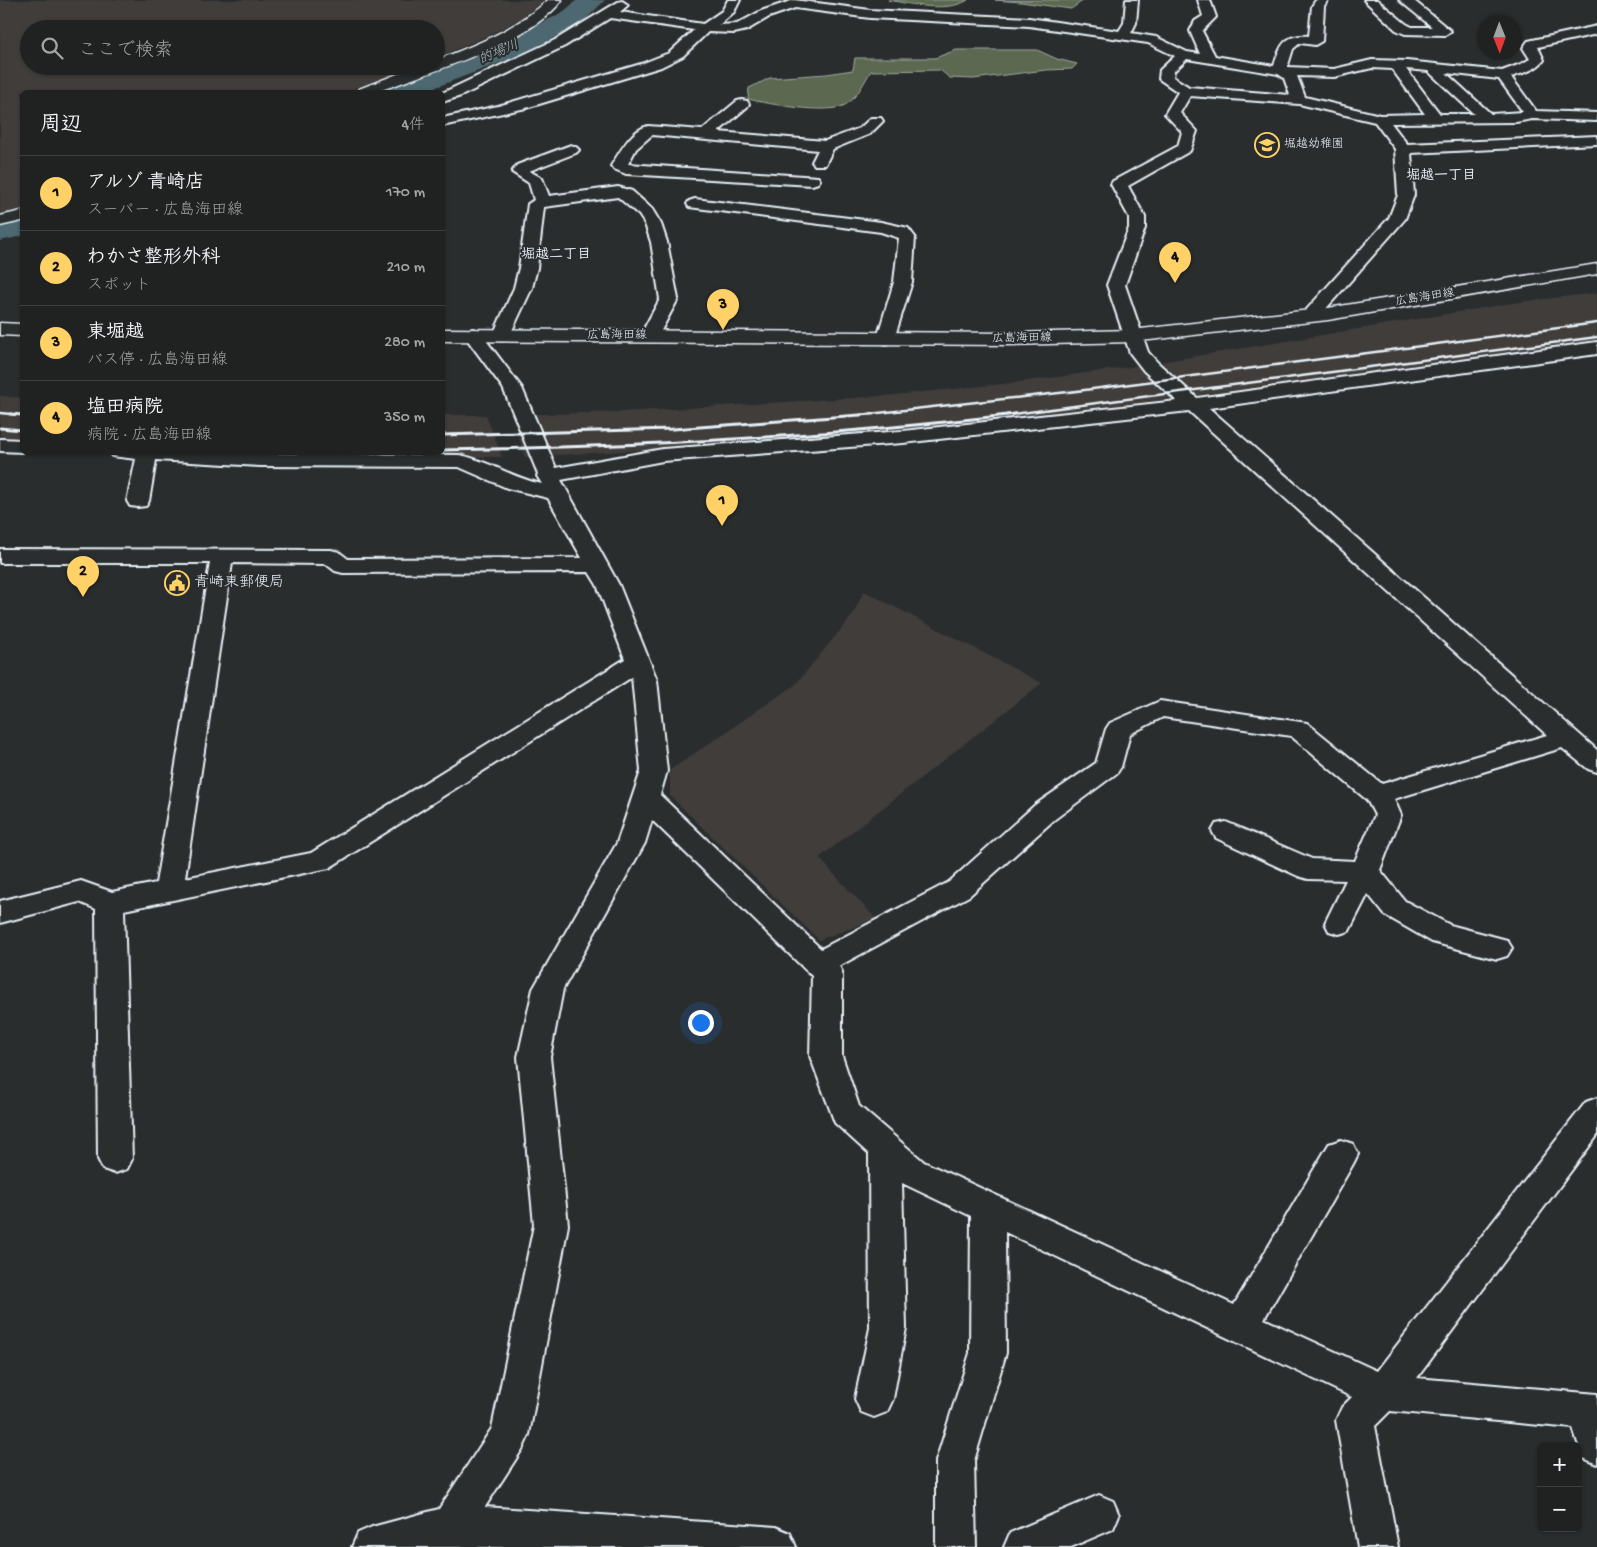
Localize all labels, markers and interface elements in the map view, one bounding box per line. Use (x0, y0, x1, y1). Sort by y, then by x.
north arrow (1477, 15, 1522, 60)
search box (20, 20, 445, 75)
icon: search (38, 34, 66, 62)
water label: 的場川 (476, 37, 522, 69)
text: ここで検索 (78, 40, 173, 63)
text: 周辺 (40, 114, 82, 139)
text: 4件 (401, 117, 425, 136)
school or university icon: 堀越幼稚園 (1254, 132, 1280, 158)
place label: 堀越幼稚園 (1284, 137, 1344, 152)
district label: 堀越一丁目 (1406, 168, 1476, 185)
text: アルゾ 青崎店 (87, 172, 204, 195)
text: 1 (53, 184, 59, 203)
text: 170 m (386, 184, 425, 203)
text: スーパー · 広島海田線 (87, 202, 243, 221)
pin: 4 (1159, 242, 1191, 283)
text: わかさ整形外科 (87, 247, 220, 270)
district label: 堀越二丁目 (521, 247, 591, 264)
text: 2 (52, 259, 60, 278)
text: 210 m (386, 259, 425, 278)
text: スポット (87, 277, 151, 296)
street label: 広島海田線 (1394, 285, 1456, 310)
pin: 3 (707, 289, 739, 330)
text: 東堀越 (87, 322, 144, 345)
street label: 広島海田線 (587, 328, 647, 343)
street label: 広島海田線 (992, 330, 1052, 347)
text: 3 (52, 334, 60, 353)
text: 280 m (384, 334, 425, 353)
text: バス停 · 広島海田線 (87, 352, 228, 371)
text: 塩田病院 (87, 397, 163, 420)
text: 4 (52, 409, 60, 428)
text: 350 m (384, 409, 425, 428)
text: 病院 · 広島海田線 (87, 427, 212, 446)
pin: 1 (706, 485, 738, 526)
pin: 2 (67, 556, 99, 597)
public building icon: 青崎東郵便局 (164, 570, 190, 596)
place label: 青崎東郵便局 (194, 573, 284, 592)
your location (688, 1010, 714, 1036)
map controls (1537, 1442, 1582, 1532)
button: + (1537, 1442, 1582, 1487)
button: − (1537, 1487, 1582, 1532)

